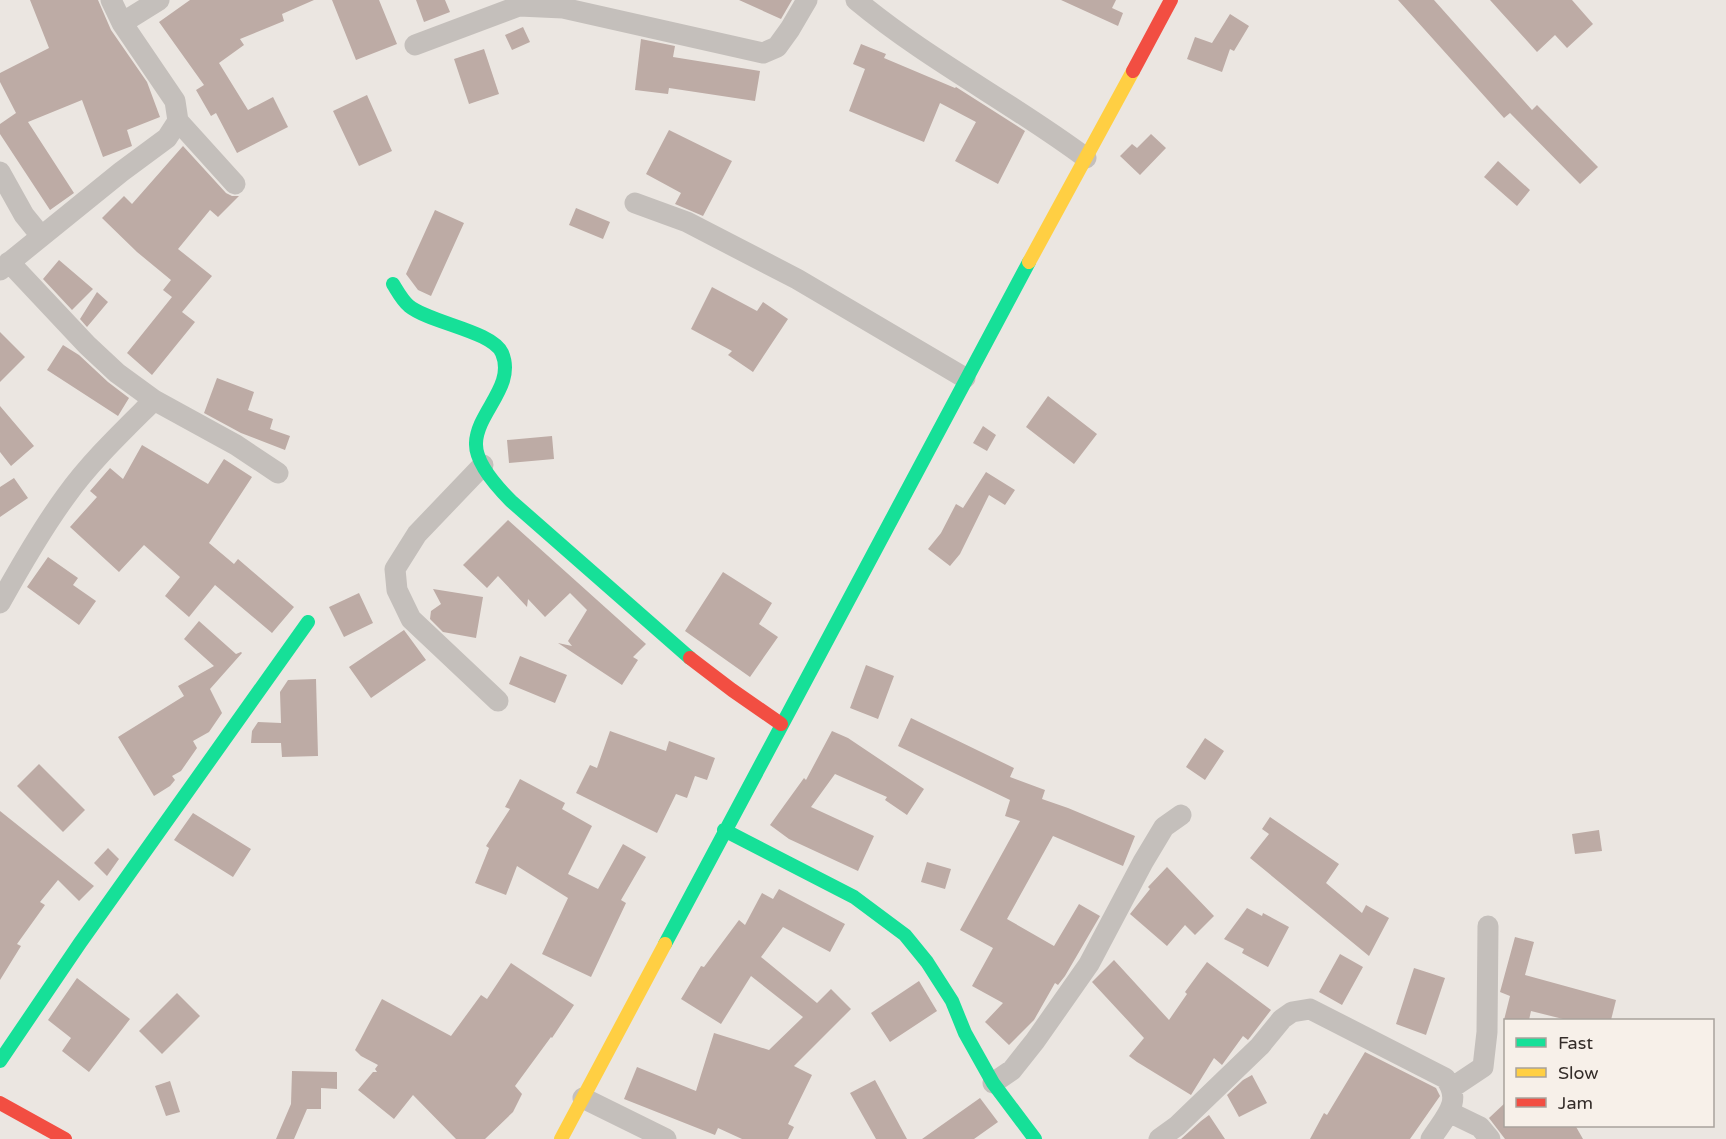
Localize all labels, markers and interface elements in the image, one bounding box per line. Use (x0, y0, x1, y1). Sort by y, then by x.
legend (1504, 1019, 1714, 1127)
text: Fast (1558, 1032, 1593, 1054)
text: Slow (1558, 1062, 1599, 1084)
text: Jam (1558, 1092, 1593, 1114)

